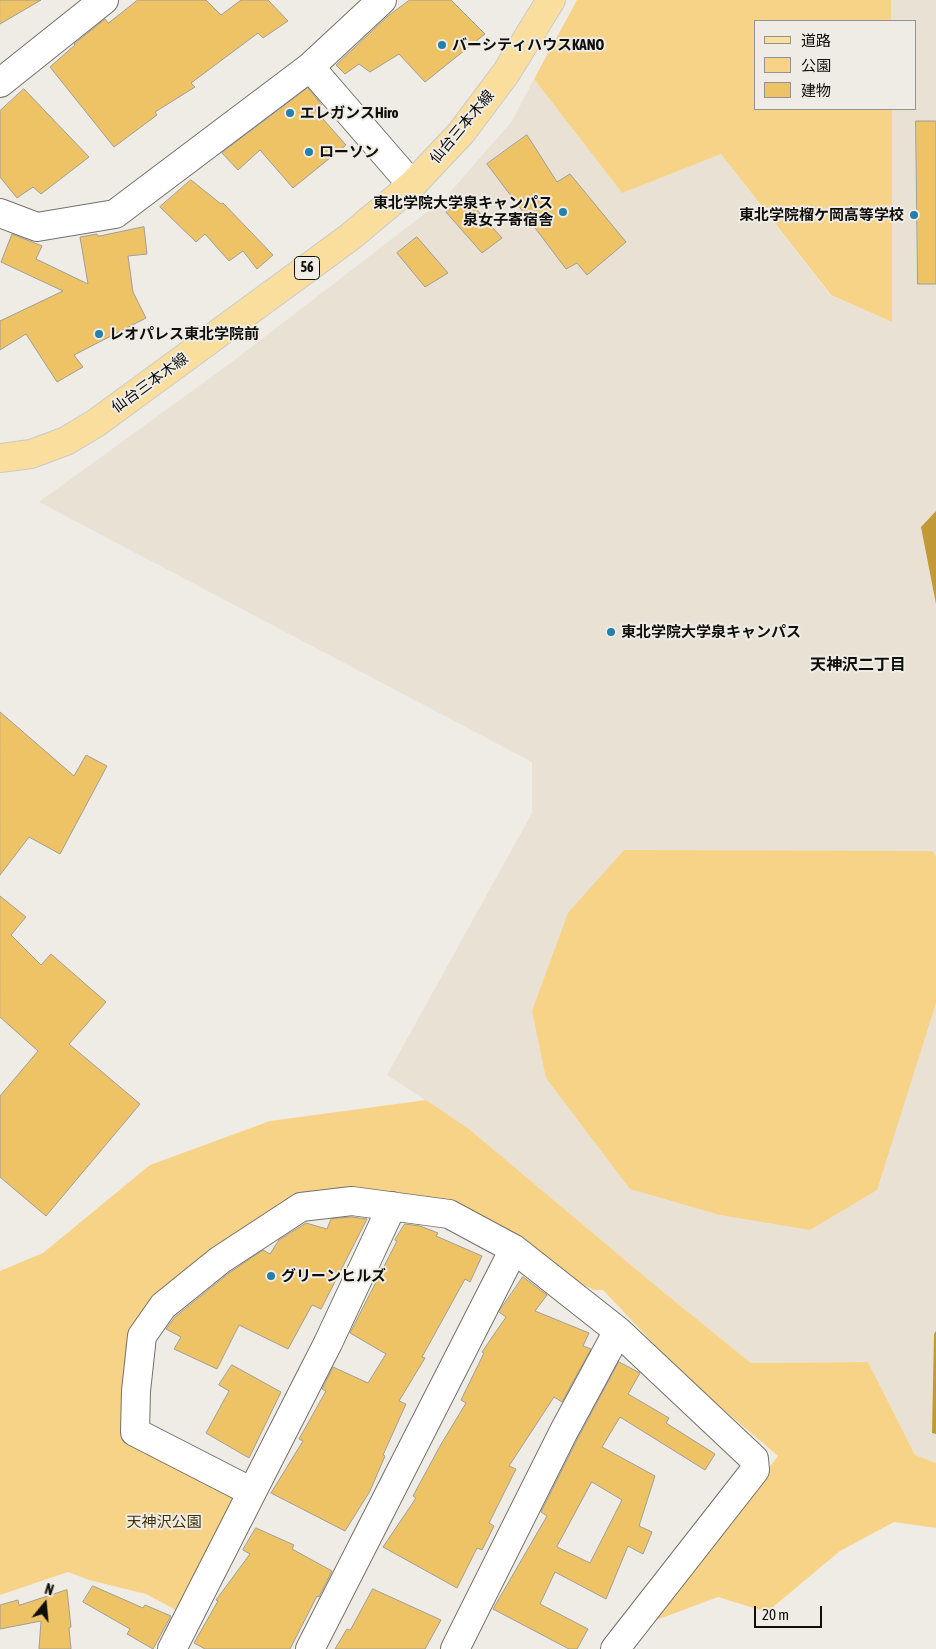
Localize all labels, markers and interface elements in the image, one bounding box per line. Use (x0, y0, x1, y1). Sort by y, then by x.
legend (754, 20, 916, 110)
text: 道路 (801, 32, 831, 49)
place label: バーシティハウスKANO (452, 36, 604, 54)
marker: バーシティハウスKANO (436, 39, 448, 51)
text: 公園 (801, 57, 831, 74)
text: 建物 (801, 82, 831, 99)
street label: 仙台三本木線 (426, 87, 498, 167)
place label: エレガンスHiro (300, 104, 399, 122)
marker: エレガンスHiro (284, 107, 296, 119)
place label: ローソン (319, 143, 379, 161)
marker: ローソン (303, 146, 315, 158)
place label: 東北学院大学泉キャンパス 泉女子寄宿舎 (373, 194, 553, 229)
marker: 東北学院大学泉キャンパス 泉女子寄宿舎 (557, 206, 569, 218)
place label: 東北学院榴ケ岡高等学校 (739, 206, 904, 224)
marker: 東北学院榴ケ岡高等学校 (908, 209, 920, 221)
road number: 56 (294, 256, 320, 280)
place label: レオパレス東北学院前 (109, 325, 259, 343)
marker: レオパレス東北学院前 (93, 328, 105, 340)
street label: 仙台三本木線 (108, 349, 192, 417)
place label: 東北学院大学泉キャンパス (621, 623, 801, 641)
marker: 東北学院大学泉キャンパス (605, 626, 617, 638)
district label: 天神沢二丁目 (810, 655, 906, 675)
place label: グリーンヒルズ (281, 1267, 386, 1285)
marker: グリーンヒルズ (265, 1270, 277, 1282)
park label: 天神沢公園 (127, 1513, 201, 1531)
north arrow (20, 1579, 70, 1629)
text: N (43, 1581, 56, 1599)
scale bar (756, 1596, 824, 1628)
text: 20 m (762, 1606, 789, 1623)

